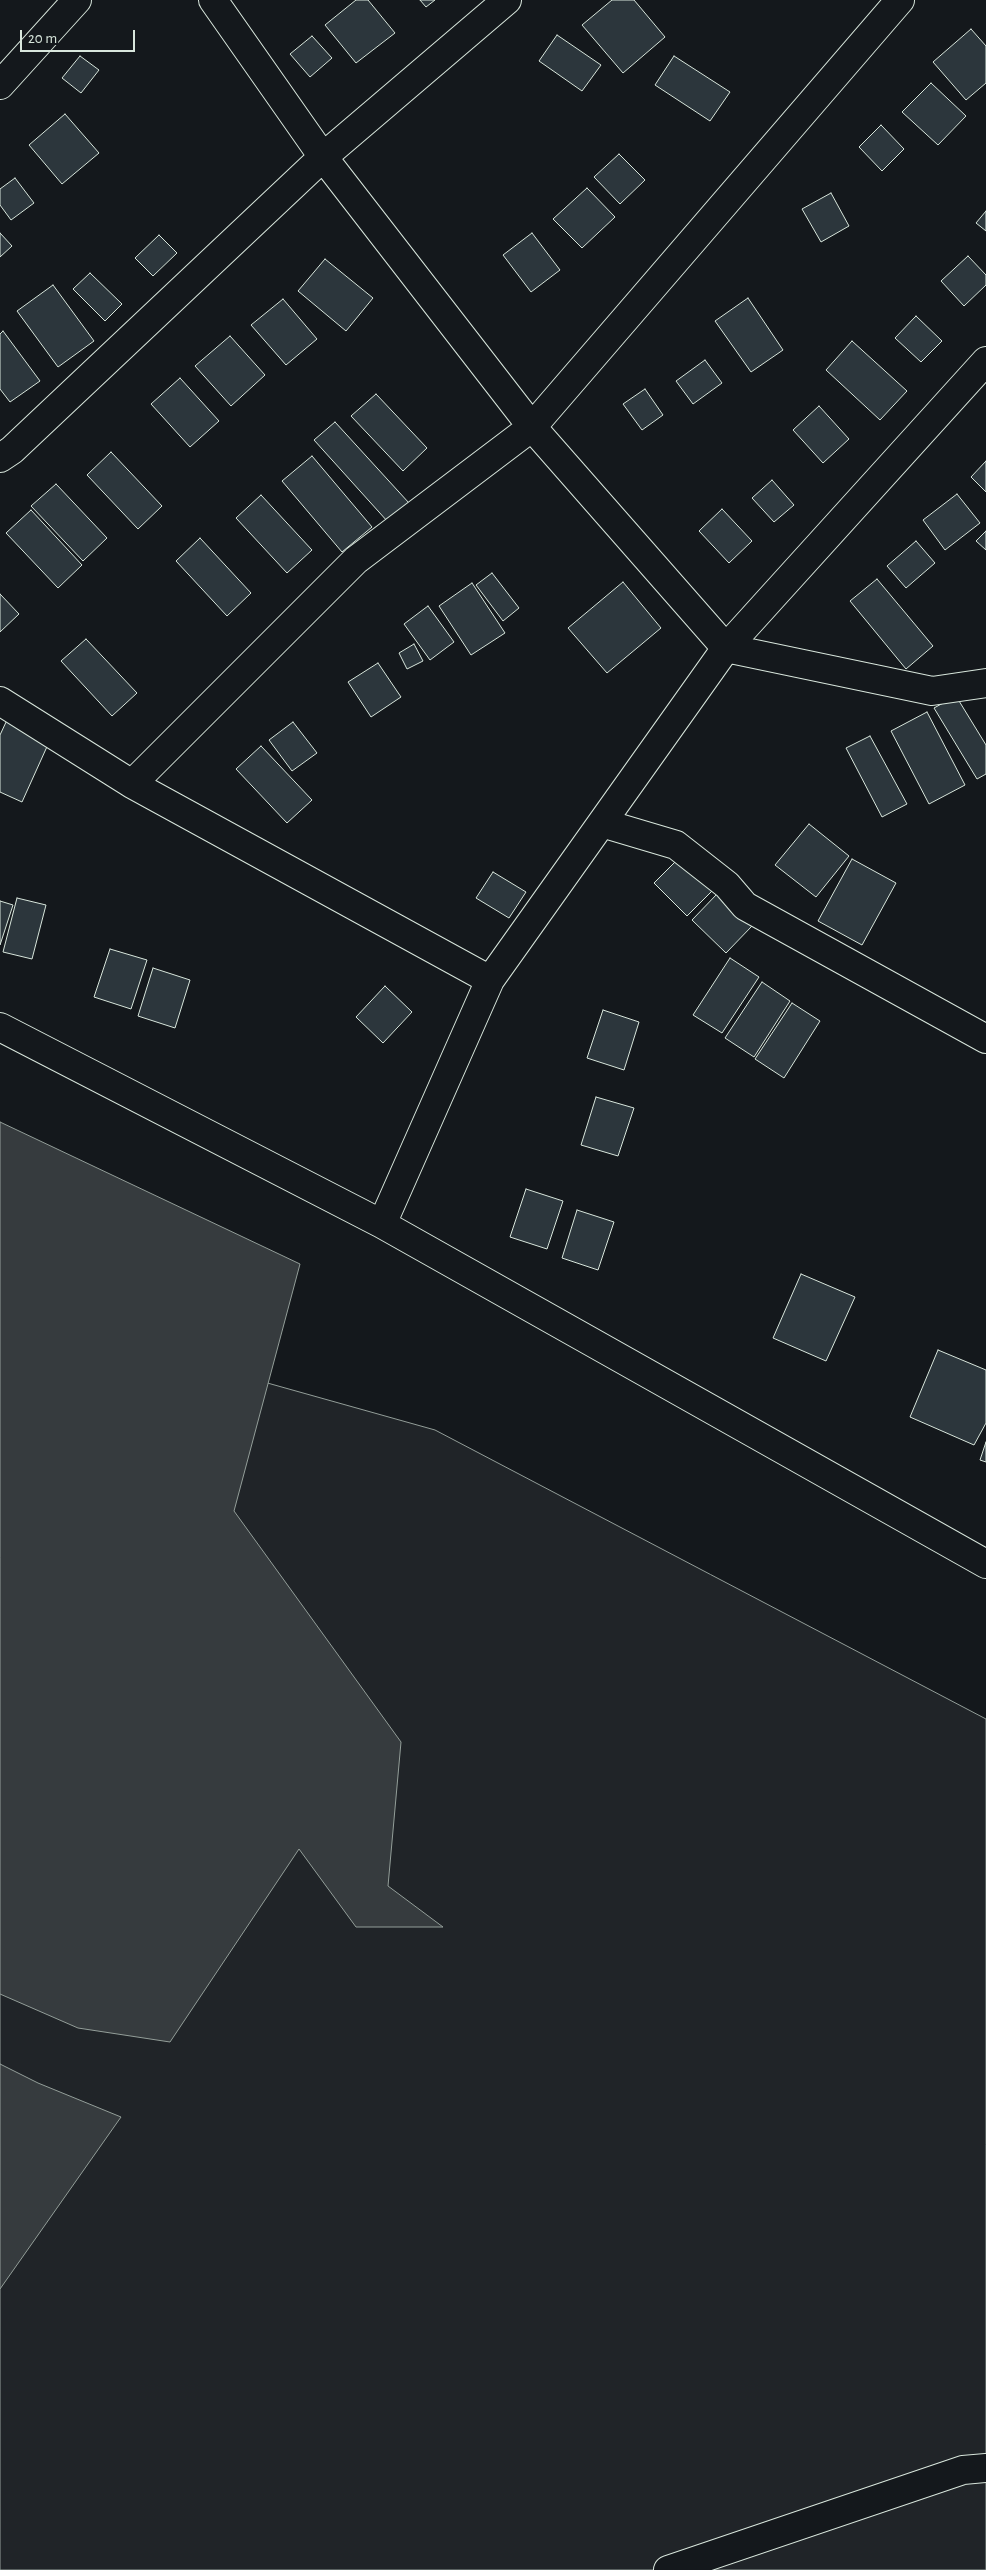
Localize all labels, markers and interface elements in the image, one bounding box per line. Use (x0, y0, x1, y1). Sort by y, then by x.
scale bar (22, 20, 138, 52)
text: 20 m (28, 31, 57, 46)

